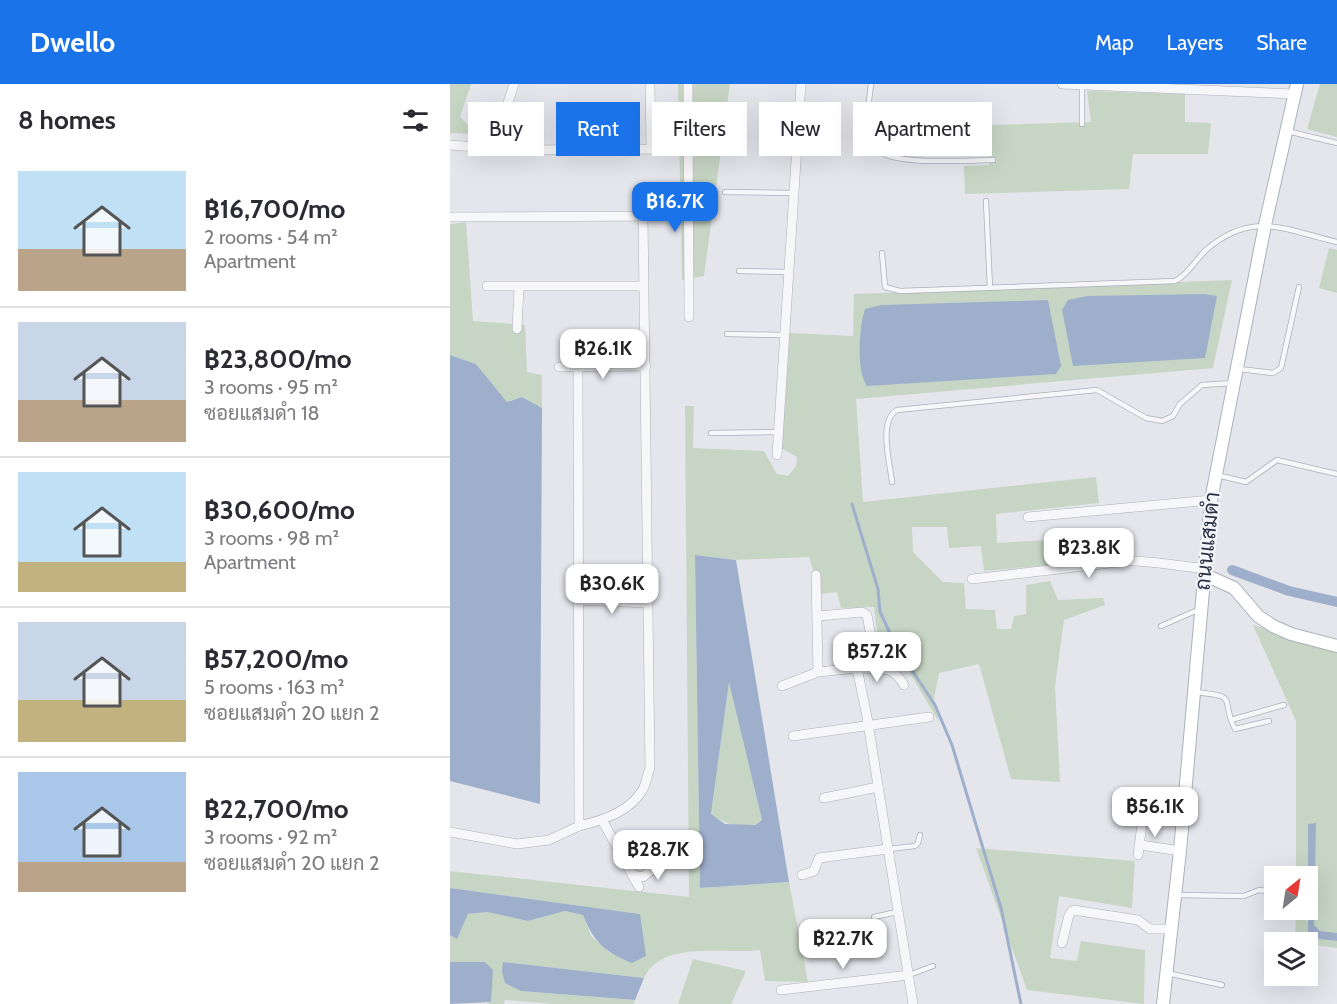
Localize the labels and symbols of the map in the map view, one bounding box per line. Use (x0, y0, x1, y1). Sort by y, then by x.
pin: ฿16.7K (626, 182, 724, 233)
pin: ฿26.1K (554, 329, 652, 380)
street label: ถนนแสมดำ (1189, 491, 1225, 591)
pin: ฿23.8K (1040, 528, 1138, 579)
pin: ฿30.6K (563, 564, 661, 615)
pin: ฿57.2K (828, 632, 926, 683)
pin: ฿56.1K (1106, 787, 1204, 838)
pin: ฿28.7K (609, 830, 707, 881)
north arrow (1264, 866, 1318, 920)
pin: ฿22.7K (794, 919, 892, 970)

